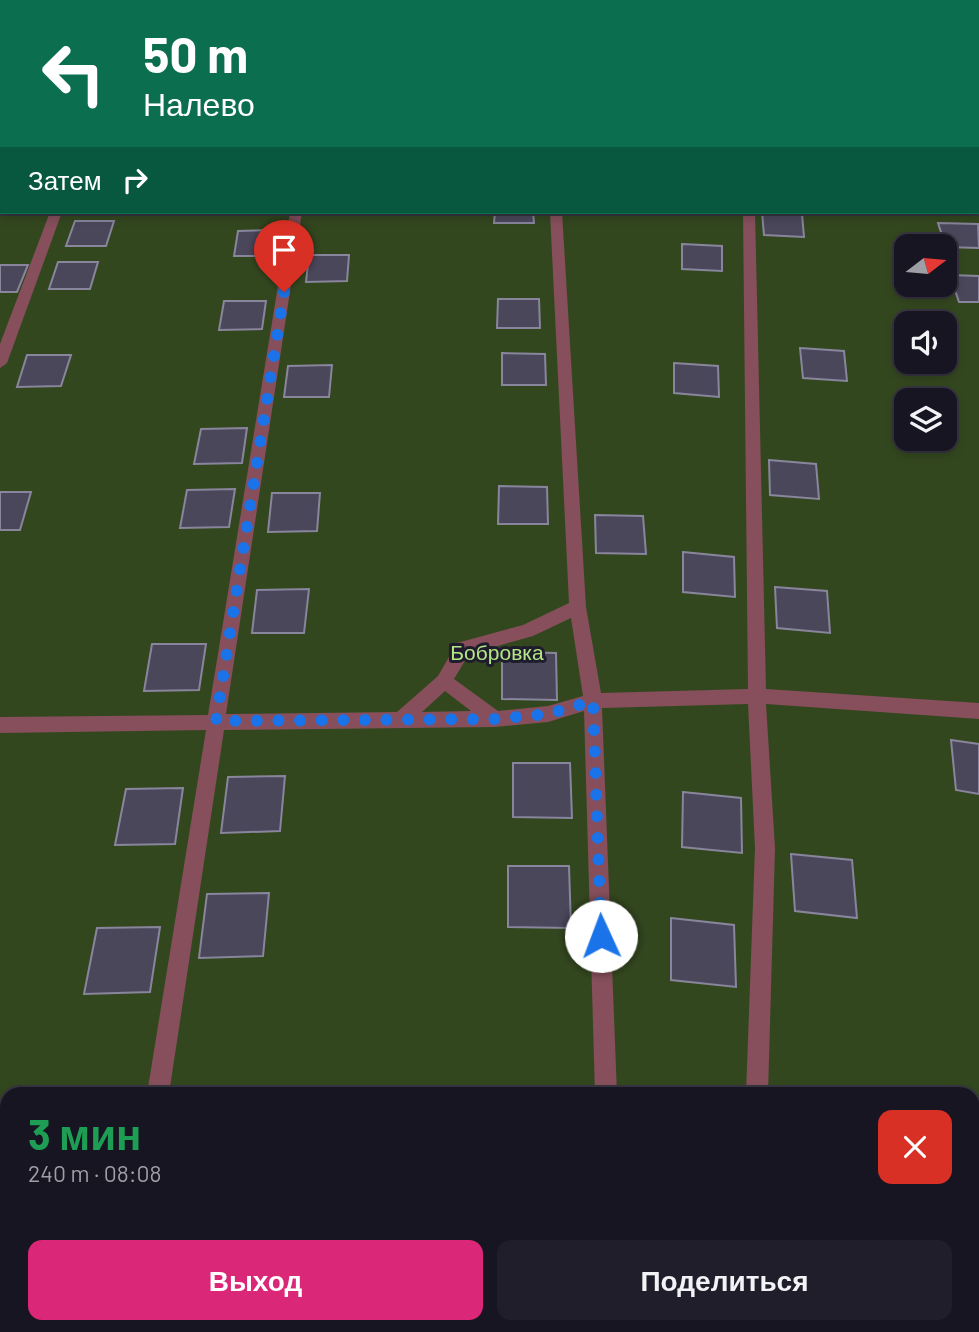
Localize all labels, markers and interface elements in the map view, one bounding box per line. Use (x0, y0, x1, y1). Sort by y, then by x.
text: 50 m (143, 24, 248, 83)
icon: left (28, 28, 119, 119)
text: Налево (143, 84, 255, 122)
icon: right (116, 161, 154, 199)
text: Затем (28, 164, 102, 195)
pin (254, 220, 314, 292)
icon: arrive (265, 231, 303, 269)
north arrow (894, 234, 957, 298)
map controls (894, 234, 957, 451)
button: sound (894, 311, 957, 374)
button: layers (894, 388, 957, 451)
park label: Бобровка (450, 639, 544, 664)
position arrow (564, 899, 638, 973)
text: 3 мин (28, 1108, 141, 1158)
button: close (878, 1110, 952, 1184)
text: 240 m · 08:08 (28, 1159, 161, 1187)
button: Выход (28, 1240, 483, 1320)
button: Поделиться (497, 1240, 952, 1320)

